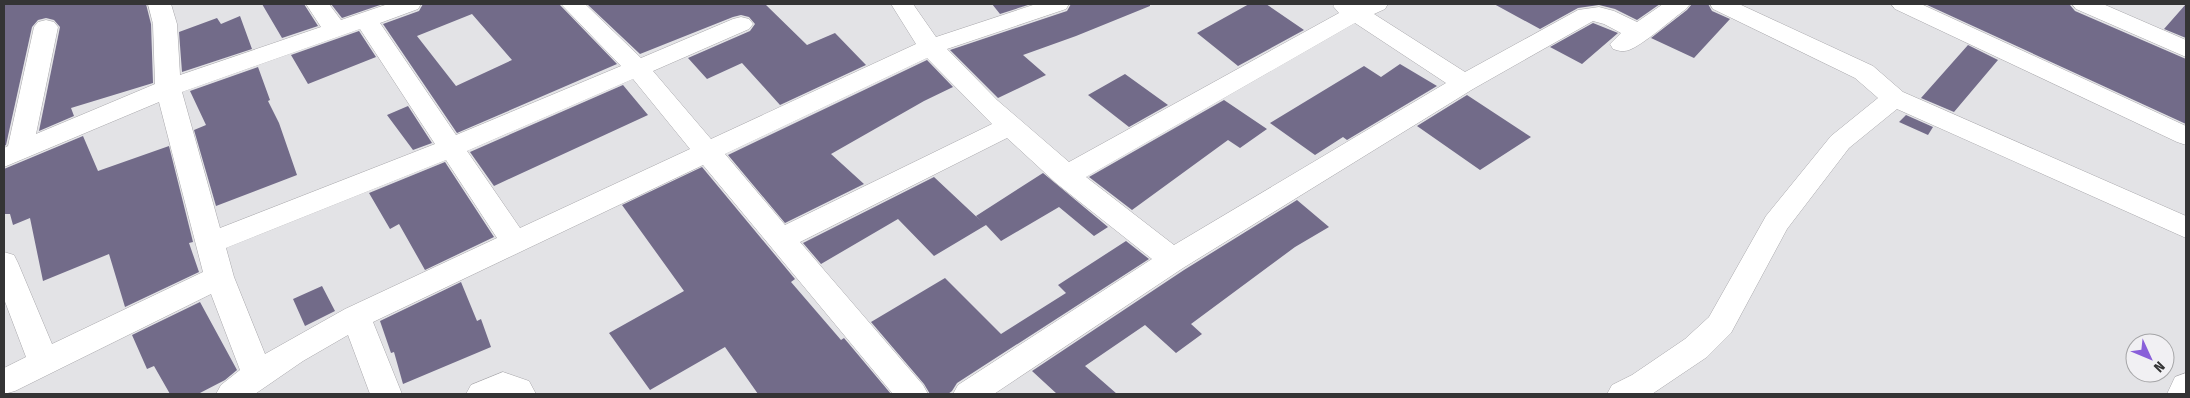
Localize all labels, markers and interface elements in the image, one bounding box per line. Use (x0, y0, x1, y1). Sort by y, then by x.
north arrow (2125, 333, 2175, 383)
text: N (2150, 358, 2168, 376)

